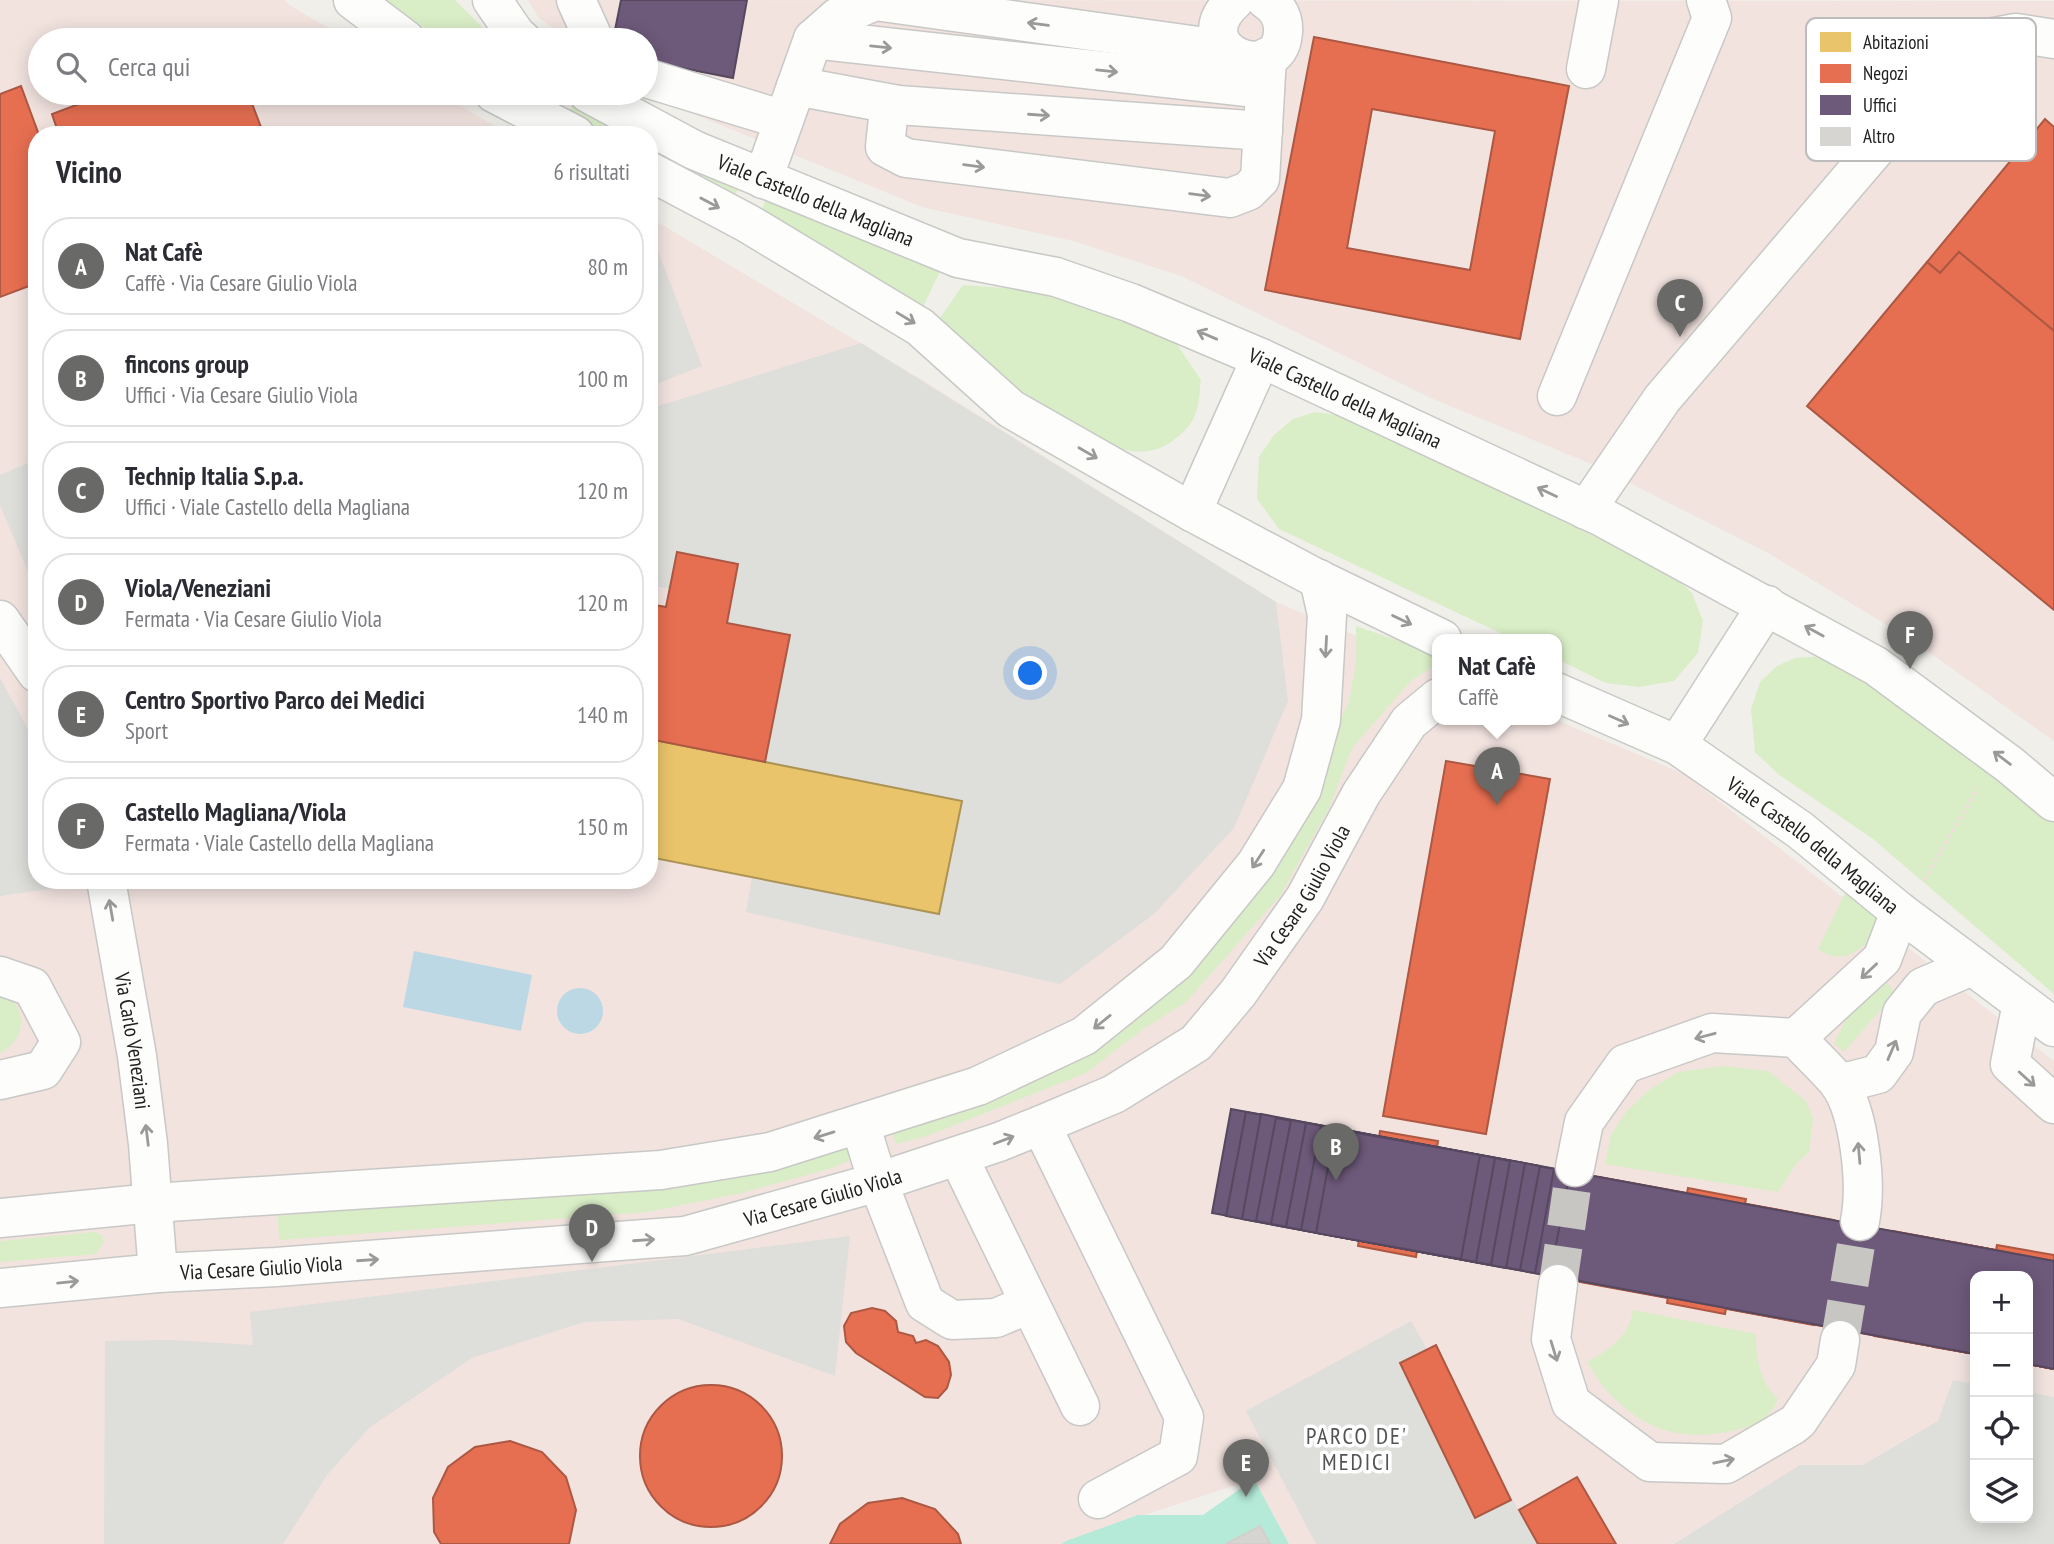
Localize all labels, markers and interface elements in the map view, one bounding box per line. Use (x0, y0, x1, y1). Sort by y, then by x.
one-way arrow (1027, 17, 1050, 30)
legend (1806, 18, 2036, 161)
search box (28, 28, 658, 105)
text: Abitazioni (1863, 30, 1929, 54)
one-way arrow (869, 40, 892, 53)
icon: search (52, 48, 90, 86)
text: Cerca qui (108, 50, 190, 83)
text: Negozi (1863, 61, 1908, 85)
one-way arrow (1095, 65, 1118, 78)
text: Uffici (1863, 93, 1897, 117)
one-way arrow (1027, 109, 1050, 122)
text: Altro (1863, 124, 1895, 148)
street label: Viale Castello della Magliana (713, 147, 918, 252)
text: Vicino (56, 152, 122, 191)
text: 6 risultati (554, 157, 630, 186)
one-way arrow (962, 160, 985, 173)
one-way arrow (1188, 188, 1211, 201)
one-way arrow (699, 197, 720, 210)
text: Nat Cafè (125, 235, 203, 268)
text: A (75, 252, 87, 281)
text: 80 m (587, 252, 628, 281)
text: Caffè · Via Cesare Giulio Viola (125, 268, 357, 297)
pin: C (1657, 279, 1703, 337)
one-way arrow (895, 311, 915, 325)
one-way arrow (1197, 327, 1218, 340)
street label: Viale Castello della Magliana (1244, 340, 1446, 454)
text: fincons group (125, 347, 249, 380)
text: B (75, 364, 87, 393)
text: 100 m (577, 364, 628, 393)
text: Uffici · Via Cesare Giulio Viola (125, 380, 358, 409)
one-way arrow (1077, 446, 1097, 460)
text: Technip Italia S.p.a. (125, 459, 304, 492)
text: C (76, 476, 86, 505)
text: 120 m (577, 476, 628, 505)
one-way arrow (1537, 485, 1558, 498)
text: Uffici · Viale Castello della Magliana (125, 492, 410, 521)
text: Viola/Veneziani (125, 571, 271, 604)
text: D (75, 588, 87, 617)
text: 120 m (577, 588, 628, 617)
text: Fermata · Via Cesare Giulio Viola (125, 604, 382, 633)
pin: F (1887, 611, 1933, 669)
one-way arrow (1391, 613, 1412, 627)
one-way arrow (1804, 624, 1824, 638)
popup (1432, 634, 1562, 725)
one-way arrow (1319, 635, 1332, 658)
text: Nat Cafè (1458, 649, 1536, 682)
your location (1013, 656, 1047, 690)
text: Caffè (1458, 682, 1499, 711)
text: Centro Sportivo Parco dei Medici (125, 683, 425, 716)
text: E (76, 700, 86, 729)
text: 140 m (577, 700, 628, 729)
one-way arrow (1608, 714, 1629, 727)
text: Sport (125, 716, 168, 745)
pin: A (1474, 747, 1520, 805)
one-way arrow (1993, 751, 2011, 766)
street label: Viale Castello della Magliana (1721, 770, 1905, 919)
text: Castello Magliana/Viola (125, 795, 346, 828)
text: F (76, 812, 86, 841)
text: 150 m (577, 812, 628, 841)
street label: Via Cesare Giulio Viola (1247, 820, 1356, 973)
text: Fermata · Viale Castello della Magliana (125, 828, 434, 857)
one-way arrow (1251, 849, 1266, 868)
one-way arrow (104, 899, 117, 922)
one-way arrow (1861, 962, 1878, 979)
street label: Via Carlo Veneziani (109, 969, 157, 1111)
one-way arrow (1093, 1014, 1111, 1030)
one-way arrow (1695, 1031, 1717, 1044)
one-way arrow (1886, 1040, 1899, 1061)
one-way arrow (2018, 1071, 2035, 1088)
pin: B (1313, 1123, 1359, 1181)
one-way arrow (140, 1124, 153, 1146)
one-way arrow (814, 1129, 836, 1142)
one-way arrow (992, 1132, 1014, 1145)
one-way arrow (1852, 1142, 1865, 1165)
street label: Via Cesare Giulio Viola (740, 1162, 905, 1233)
pin: D (569, 1204, 615, 1262)
one-way arrow (632, 1233, 655, 1246)
street label: Via Cesare Giulio Viola (178, 1249, 343, 1285)
one-way arrow (356, 1253, 379, 1266)
map controls (1970, 1271, 2033, 1523)
button: + (1970, 1271, 2033, 1334)
one-way arrow (56, 1275, 79, 1288)
button: − (1970, 1334, 2033, 1397)
one-way arrow (1549, 1340, 1562, 1362)
button: locate (1970, 1397, 2033, 1460)
district label: PARCO DE' MEDICI (1306, 1421, 1408, 1476)
pin: E (1223, 1439, 1269, 1497)
one-way arrow (1712, 1453, 1734, 1466)
button: layers (1970, 1460, 2033, 1523)

